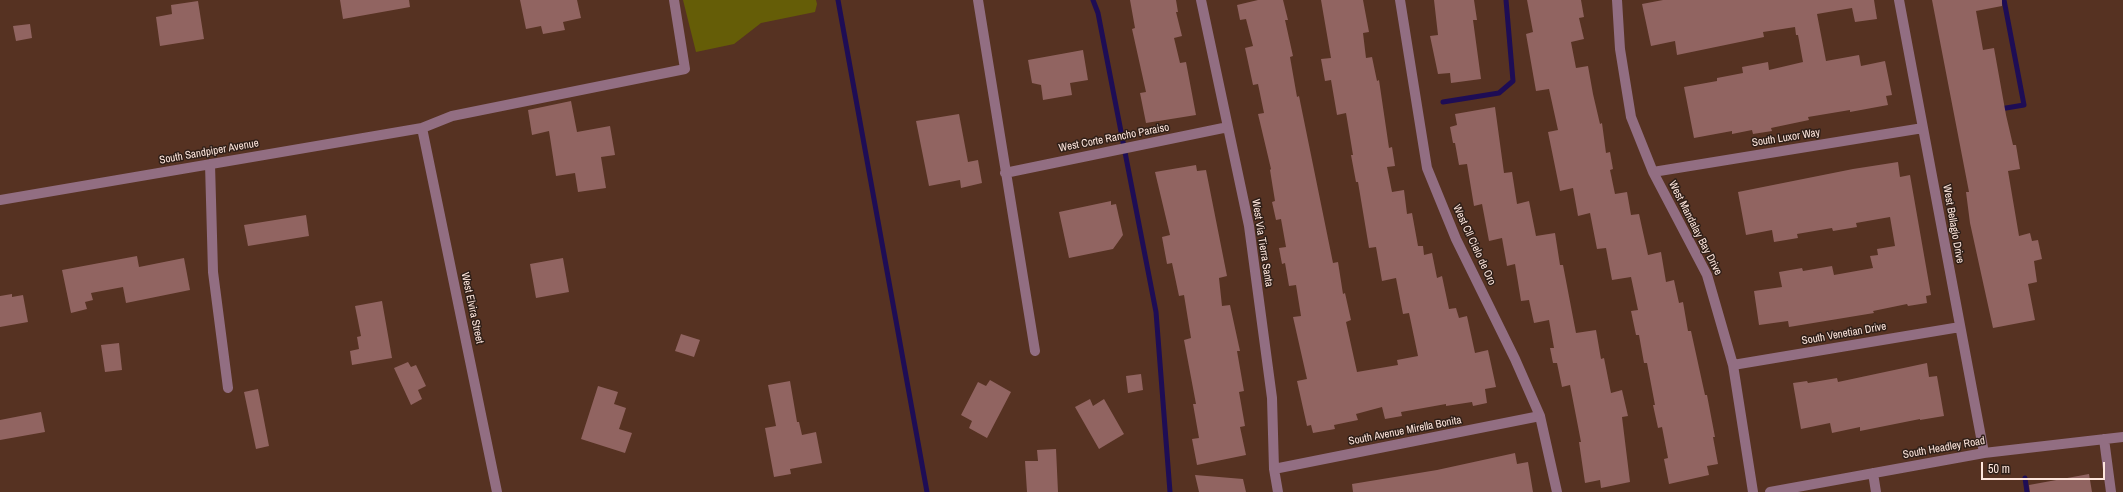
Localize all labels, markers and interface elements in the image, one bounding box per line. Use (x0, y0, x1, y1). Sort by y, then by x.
street label: West Corte Rancho Paraiso (1058, 121, 1170, 155)
street label: South Luxor Way (1751, 126, 1821, 150)
street label: South Sandpiper Avenue (158, 137, 260, 167)
street label: West Mandalay Bay Drive (1665, 179, 1725, 277)
street label: West Bellagio Drive (1940, 184, 1966, 264)
street label: West Via Tierra Santa (1249, 198, 1275, 288)
street label: West Cll Cielo de Oro (1450, 203, 1498, 287)
street label: West Elvira Street (458, 271, 486, 345)
street label: South Venetian Drive (1801, 320, 1887, 348)
street label: South Avenue Mirella Bonita (1347, 414, 1463, 448)
street label: South Headley Road (1902, 434, 1986, 462)
scale bar (1983, 454, 2107, 480)
text: 50 m (1988, 461, 2010, 477)

